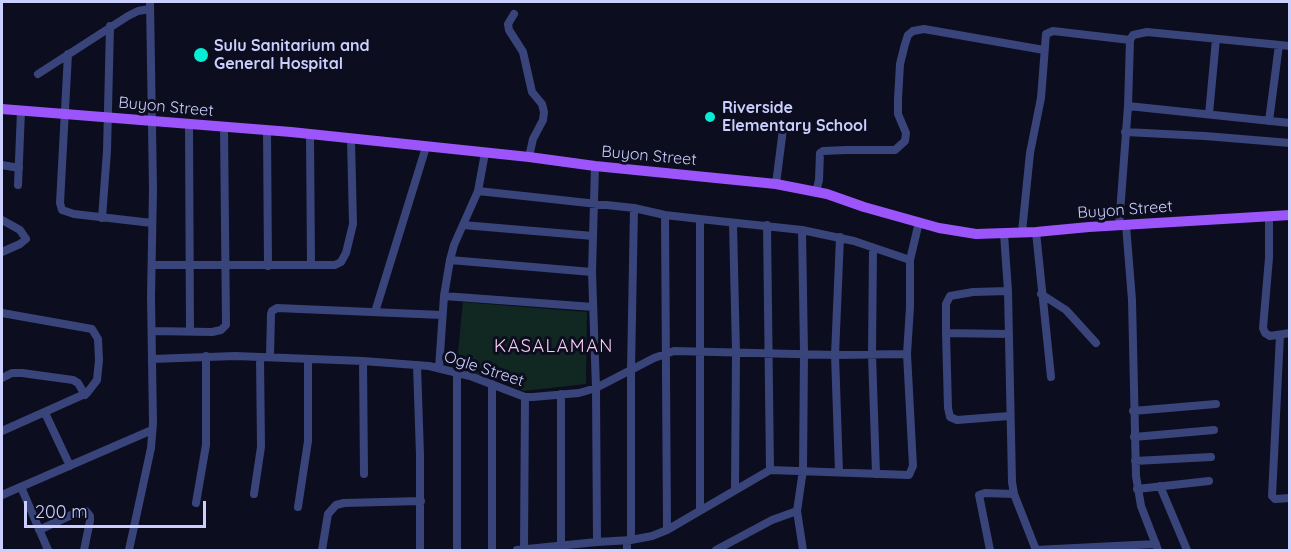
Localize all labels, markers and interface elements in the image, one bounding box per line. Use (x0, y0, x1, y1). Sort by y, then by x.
place label: Sulu Sanitarium and General Hospital (214, 36, 370, 74)
marker: Sulu Sanitarium and General Hospital (192, 46, 210, 64)
street label: Buyon Street (118, 93, 214, 121)
place label: Riverside Elementary School (722, 98, 867, 136)
marker: Riverside Elementary School (703, 110, 717, 124)
street label: Buyon Street (601, 142, 697, 170)
street label: Buyon Street (1077, 197, 1173, 223)
district label: KASALAMAN (494, 336, 614, 358)
street label: Ogle Street (442, 347, 526, 391)
scale bar (27, 489, 208, 527)
text: 200 m (35, 500, 88, 523)

